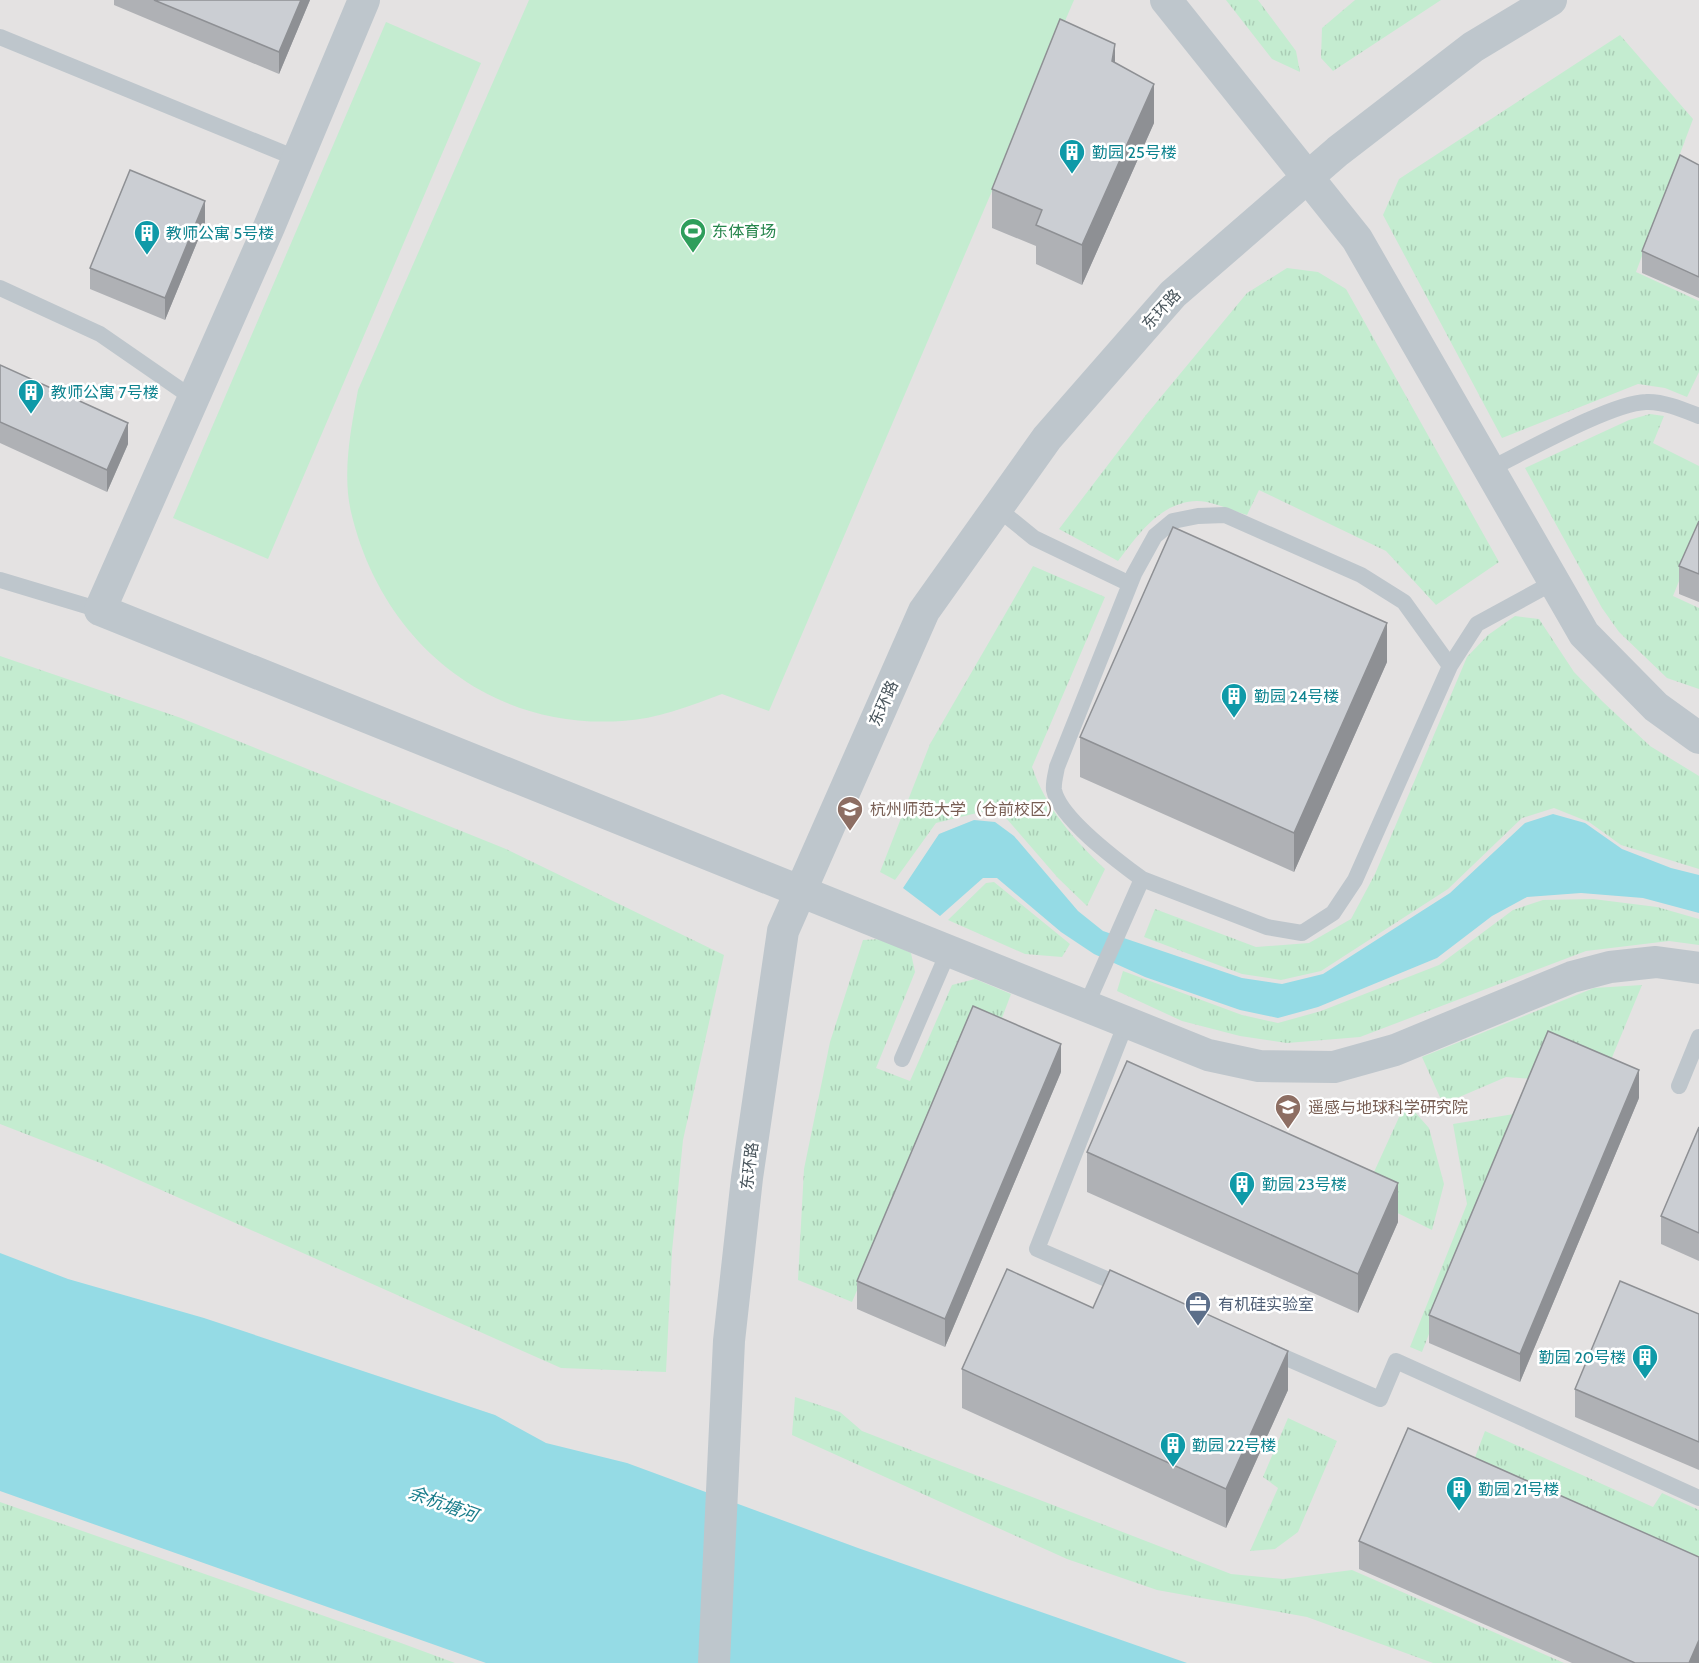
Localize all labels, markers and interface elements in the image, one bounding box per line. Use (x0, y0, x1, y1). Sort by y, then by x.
building icon: 勤园 25号楼 (1057, 137, 1087, 175)
place label: 勤园 25号楼 (1092, 143, 1177, 162)
sports icon: 东体育场 (678, 216, 708, 254)
building icon: 教师公寓 5号楼 (132, 218, 162, 256)
place label: 东体育场 (712, 222, 776, 241)
place label: 教师公寓 5号楼 (166, 224, 274, 243)
street label: 东环路 (1138, 285, 1185, 333)
building icon: 教师公寓 7号楼 (16, 377, 46, 415)
place label: 教师公寓 7号楼 (51, 383, 159, 402)
street label: 东环路 (865, 677, 902, 729)
building icon: 勤园 24号楼 (1219, 681, 1249, 719)
place label: 勤园 24号楼 (1254, 687, 1339, 706)
school or university icon: 杭州师范大学（仓前校区） (835, 794, 865, 832)
place label: 杭州师范大学（仓前校区） (870, 800, 1062, 819)
school or university icon: 遥感与地球科学研究院 (1273, 1092, 1303, 1130)
place label: 遥感与地球科学研究院 (1308, 1098, 1468, 1117)
street label: 东环路 (737, 1141, 762, 1191)
building icon: 勤园 23号楼 (1227, 1169, 1257, 1207)
place label: 勤园 23号楼 (1262, 1175, 1347, 1194)
office icon: 有机硅实验室 (1183, 1289, 1213, 1327)
place label: 有机硅实验室 (1218, 1295, 1314, 1314)
building icon: 勤园 20号楼 (1630, 1342, 1660, 1380)
place label: 勤园 20号楼 (1539, 1348, 1626, 1367)
building icon: 勤园 22号楼 (1158, 1430, 1188, 1468)
place label: 勤园 22号楼 (1192, 1436, 1276, 1455)
building icon: 勤园 21号楼 (1444, 1474, 1474, 1512)
place label: 勤园 21号楼 (1478, 1480, 1559, 1499)
water label: 余杭塘河 (405, 1481, 483, 1528)

